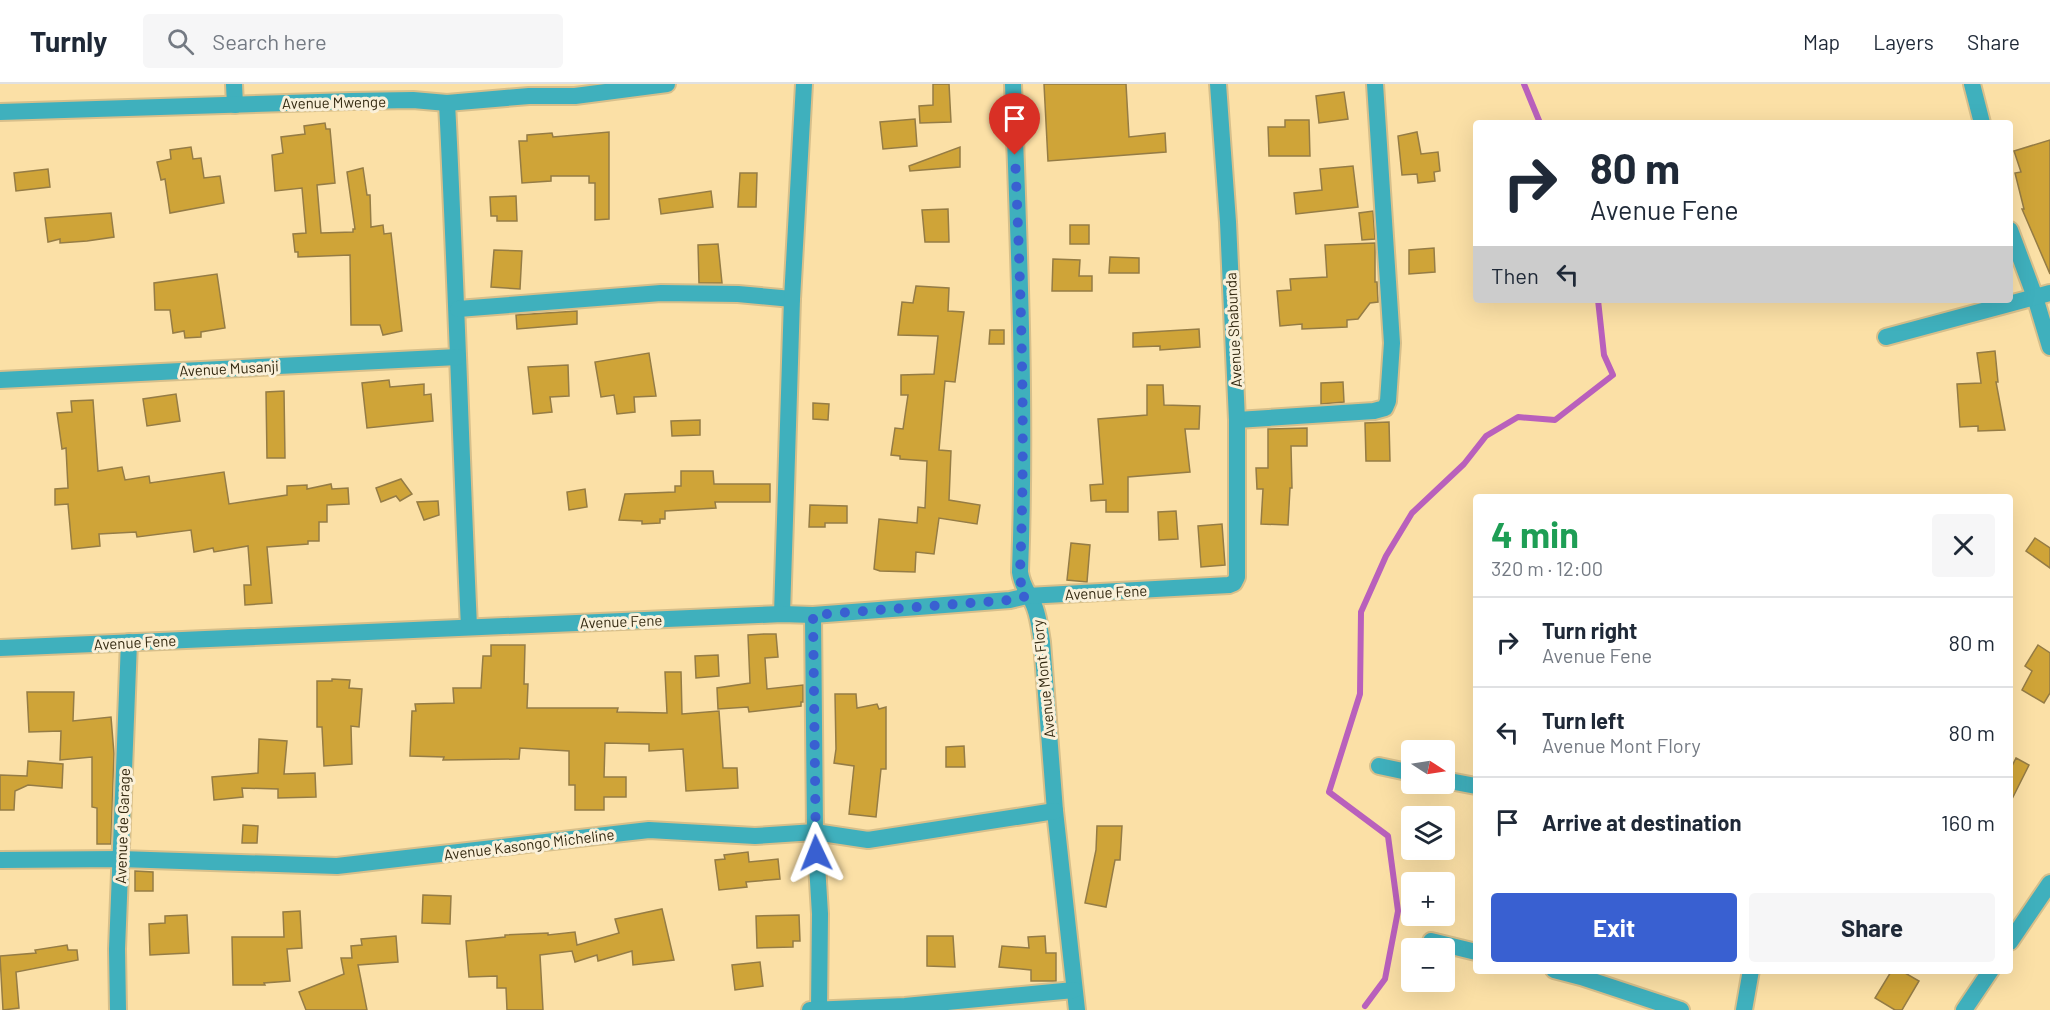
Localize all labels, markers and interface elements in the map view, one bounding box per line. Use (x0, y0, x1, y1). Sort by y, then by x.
search box (143, 14, 563, 68)
text: Turnly (30, 24, 107, 58)
icon: search (164, 25, 197, 58)
text: Search here (212, 28, 327, 54)
text: Map (1803, 29, 1840, 54)
text: Layers (1873, 29, 1934, 54)
text: Share (1967, 29, 2020, 54)
street label: Avenue Mwenge (282, 92, 386, 112)
pin (989, 93, 1040, 155)
icon: arrive (998, 102, 1031, 135)
text: 80 m (1590, 142, 1680, 192)
icon: right (1491, 144, 1569, 222)
text: Avenue Fene (1590, 193, 1739, 225)
icon: left (1551, 258, 1584, 291)
text: Then (1491, 262, 1539, 288)
street label: Avenue Shabunda (1221, 272, 1245, 388)
street label: Avenue Musanji (179, 356, 279, 380)
text: 4 min (1491, 512, 1579, 555)
button: close (1932, 514, 1995, 577)
text: 320 m · 12:00 (1491, 556, 1603, 580)
street label: Avenue Fene (1064, 581, 1148, 603)
street label: Avenue Fene (579, 611, 663, 631)
text: Turn right (1542, 617, 1637, 643)
street label: Avenue Mont Flory (1028, 619, 1058, 739)
icon: right (1491, 626, 1524, 659)
text: 80 m (1949, 629, 1995, 655)
street label: Avenue Fene (93, 631, 177, 653)
text: Avenue Fene (1542, 643, 1652, 667)
text: Turn left (1542, 707, 1625, 733)
icon: left (1491, 716, 1524, 749)
text: 80 m (1949, 719, 1995, 745)
text: Avenue Mont Flory (1542, 733, 1701, 757)
north arrow (1401, 740, 1455, 794)
map controls (1401, 740, 1455, 992)
street label: Avenue de Garage (111, 768, 133, 884)
button: layers (1401, 806, 1455, 860)
icon: arrive (1491, 806, 1524, 839)
text: Arrive at destination (1542, 809, 1741, 835)
text: 160 m (1941, 809, 1995, 835)
position arrow (784, 821, 848, 885)
street label: Avenue Kasongo Micheline (443, 825, 615, 863)
button: + (1401, 872, 1455, 926)
button: Exit (1491, 893, 1737, 962)
button: Share (1749, 893, 1995, 962)
button: − (1401, 938, 1455, 992)

